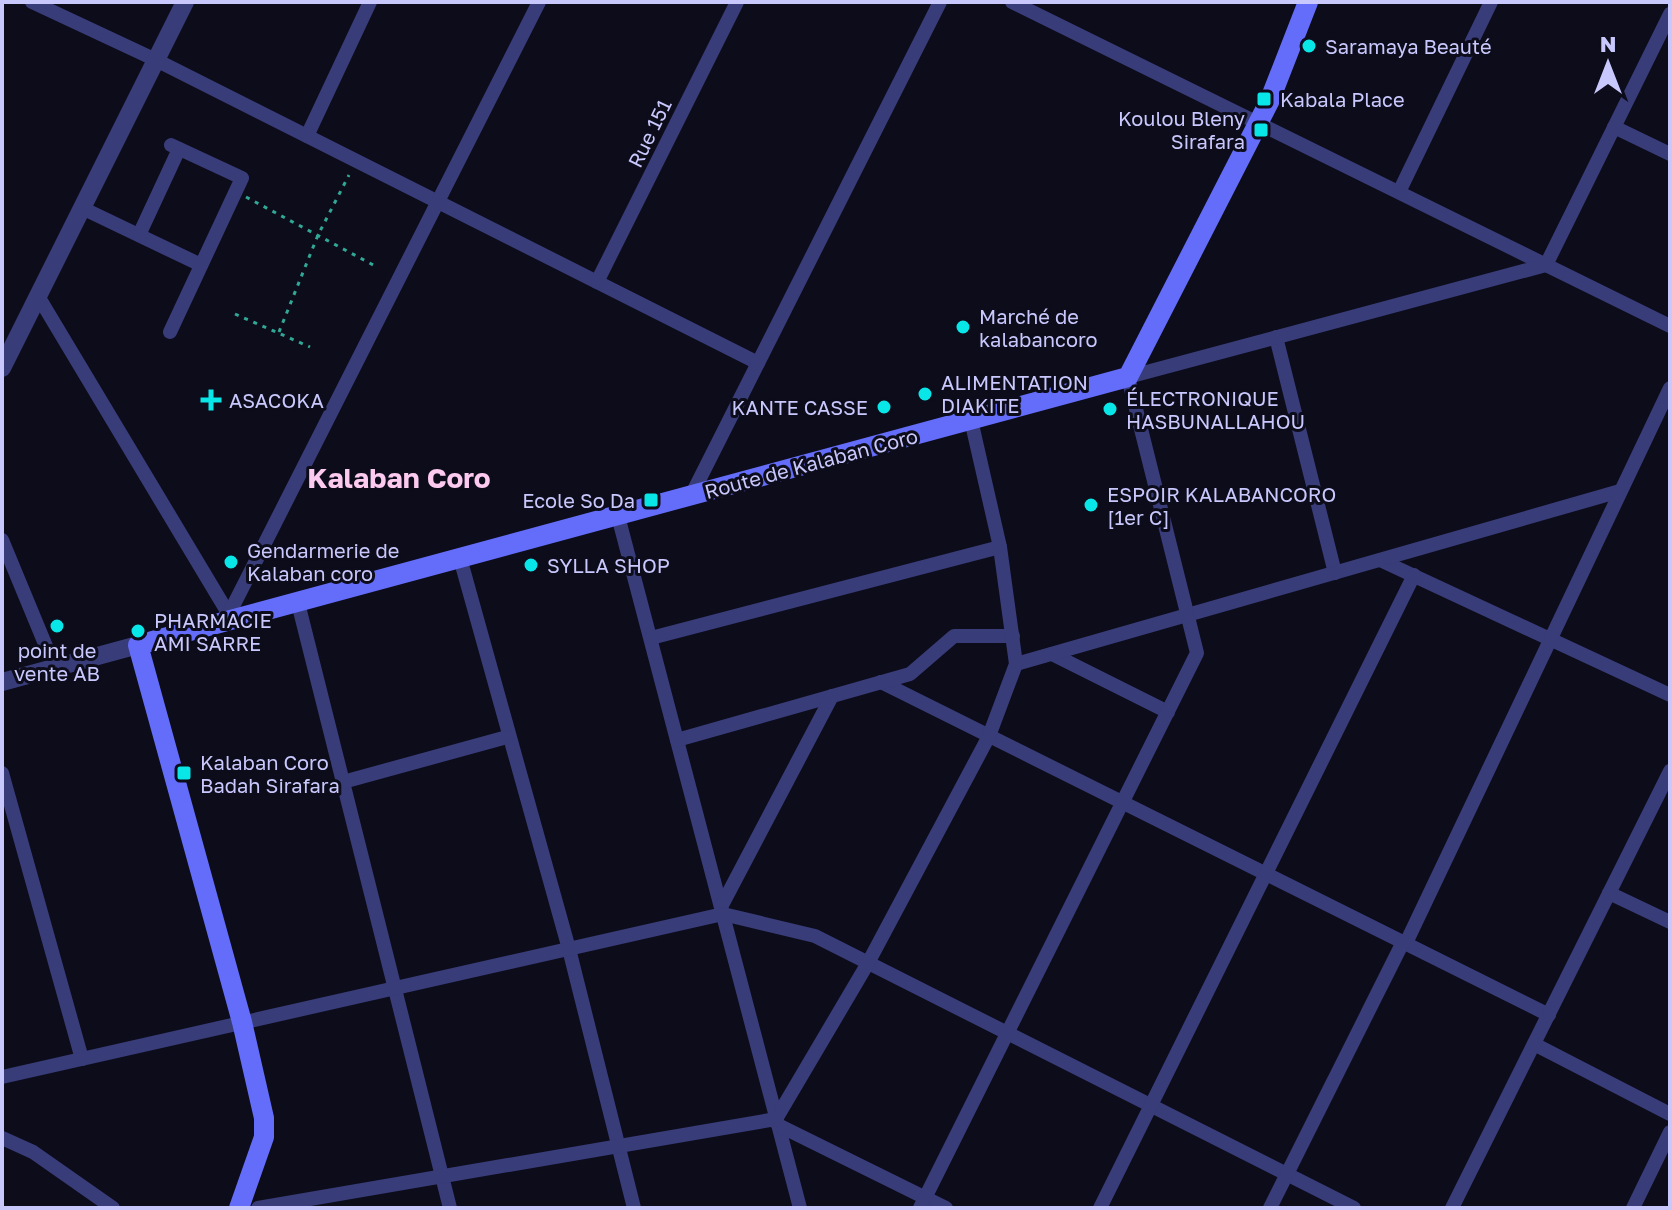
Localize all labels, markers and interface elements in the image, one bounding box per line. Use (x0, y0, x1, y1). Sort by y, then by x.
north arrow (1568, 24, 1648, 104)
text: N (1600, 30, 1616, 57)
place label: Saramaya Beauté (1325, 34, 1492, 58)
marker: Saramaya Beauté (1300, 37, 1318, 55)
place label: Kabala Place (1280, 87, 1405, 111)
marker: Kabala Place (1255, 90, 1273, 108)
street label: Rue 151 (622, 95, 676, 171)
place label: Koulou Bleny Sirafara (1118, 106, 1245, 153)
marker: Koulou Bleny Sirafara (1252, 121, 1270, 139)
place label: Marché de kalabancoro (979, 304, 1098, 351)
marker: Marché de kalabancoro (954, 318, 972, 336)
place label: ALIMENTATION DIAKITE (941, 370, 1088, 417)
marker: ALIMENTATION DIAKITE (916, 385, 934, 403)
place label: ÉLECTRONIQUE HASBUNALLAHOU (1126, 386, 1305, 433)
place label: ASACOKA (229, 388, 324, 412)
marker: ASACOKA (200, 389, 222, 411)
place label: KANTE CASSE (731, 395, 868, 419)
marker: KANTE CASSE (875, 398, 893, 416)
marker: ÉLECTRONIQUE HASBUNALLAHOU (1101, 400, 1119, 418)
street label: Route de Kalaban Coro (702, 423, 920, 503)
district label: Kalaban Coro (307, 461, 491, 494)
place label: ESPOIR KALABANCORO [1er C] (1107, 482, 1336, 529)
place label: Ecole So Da (522, 488, 635, 512)
marker: Ecole So Da (642, 491, 660, 509)
marker: ESPOIR KALABANCORO [1er C] (1082, 496, 1100, 514)
place label: Gendarmerie de Kalaban coro (247, 538, 399, 585)
marker: Gendarmerie de Kalaban coro (222, 553, 240, 571)
place label: SYLLA SHOP (547, 553, 670, 577)
marker: SYLLA SHOP (522, 556, 540, 574)
place label: PHARMACIE AMI SARRE (154, 608, 272, 655)
marker: point de vente AB (48, 617, 66, 635)
marker: PHARMACIE AMI SARRE (129, 622, 147, 640)
place label: point de vente AB (14, 638, 100, 685)
place label: Kalaban Coro Badah Sirafara (200, 750, 340, 797)
marker: Kalaban Coro Badah Sirafara (175, 764, 193, 782)

